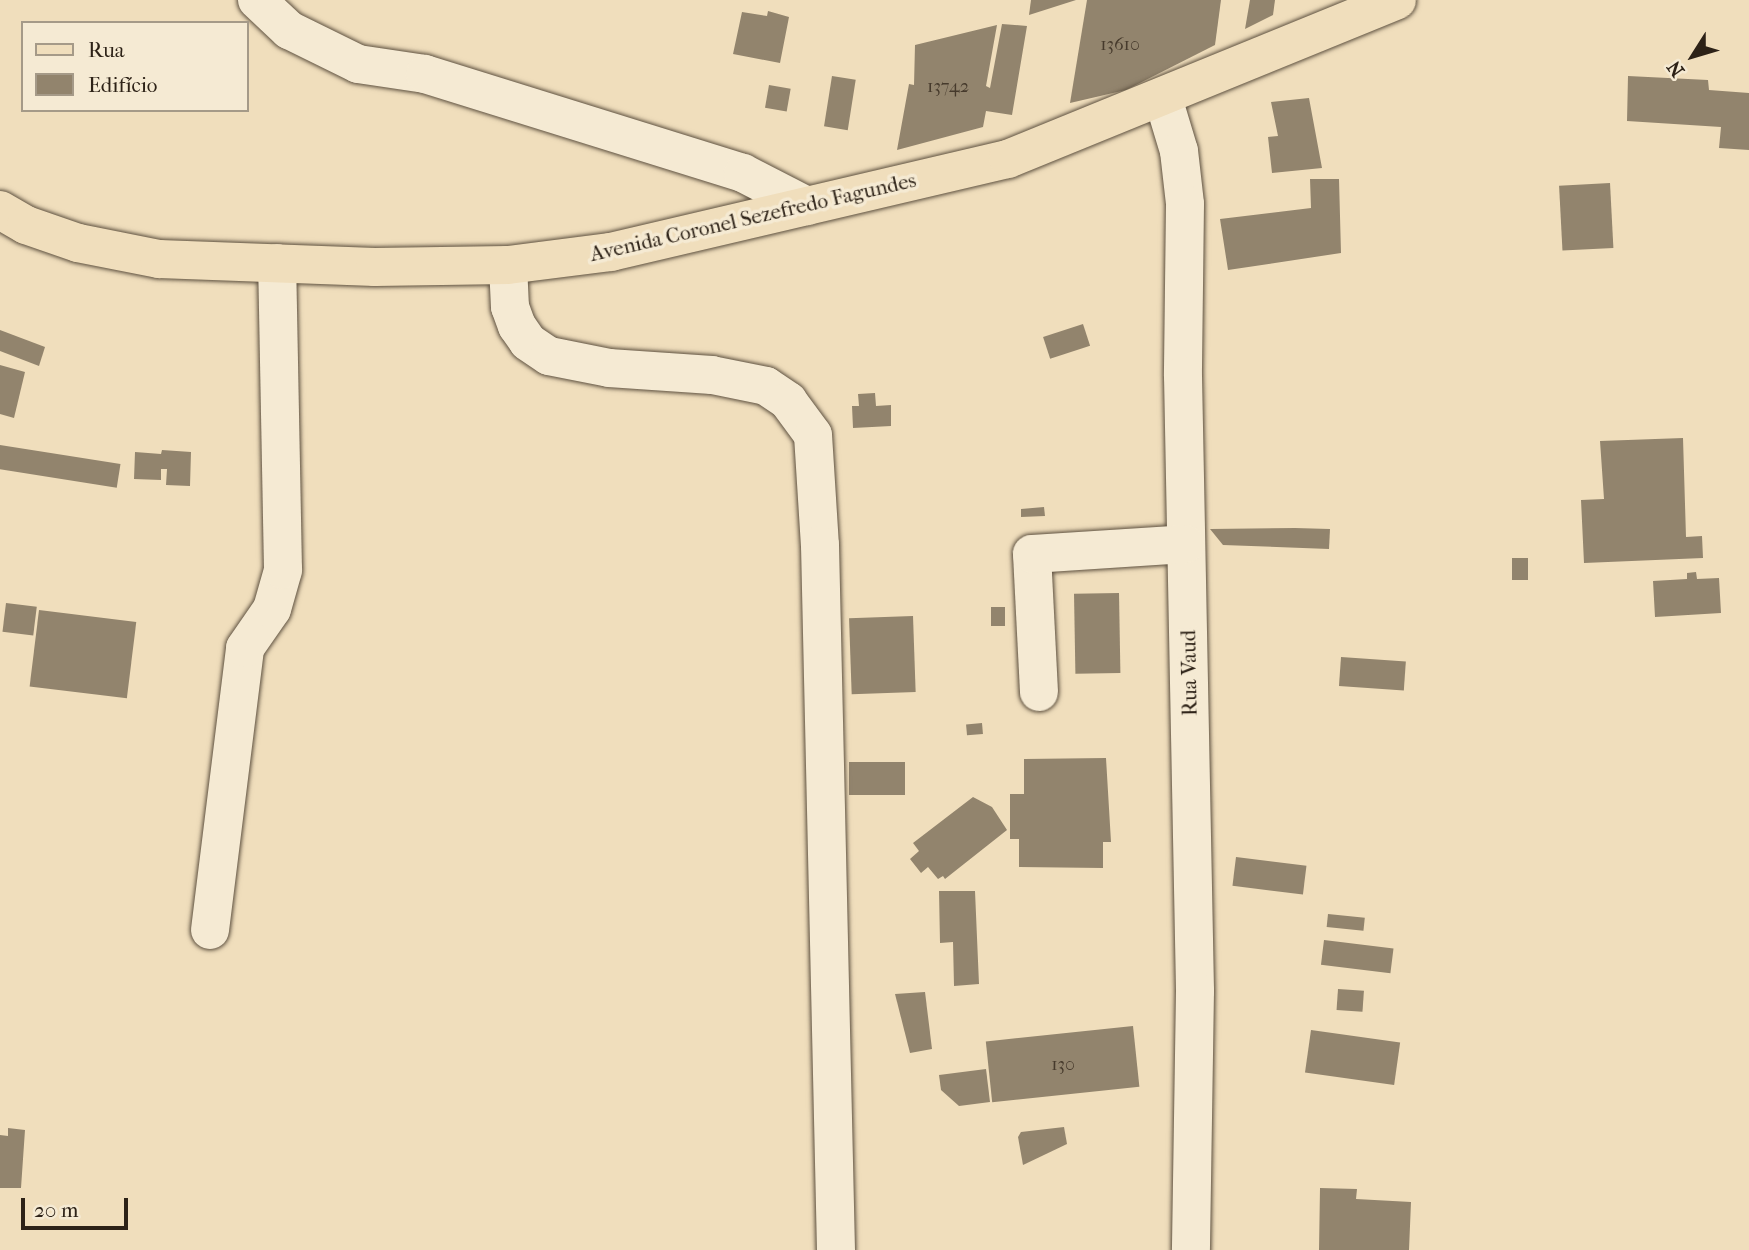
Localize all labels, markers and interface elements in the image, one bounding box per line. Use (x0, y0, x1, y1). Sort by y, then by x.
legend (21, 21, 248, 112)
north arrow (1658, 21, 1728, 91)
house number: 13610 (1100, 34, 1140, 56)
text: Rua (88, 38, 125, 62)
text: N (1663, 56, 1689, 81)
text: Edifício (88, 73, 157, 97)
house number: 13742 (927, 76, 969, 98)
street label: Avenida Coronel Sezefredo Fagundes (588, 167, 918, 267)
street label: Rua Vaud (1176, 630, 1202, 716)
house number: 130 (1051, 1054, 1075, 1076)
scale bar (24, 1184, 131, 1228)
text: 20 m (34, 1198, 78, 1222)

